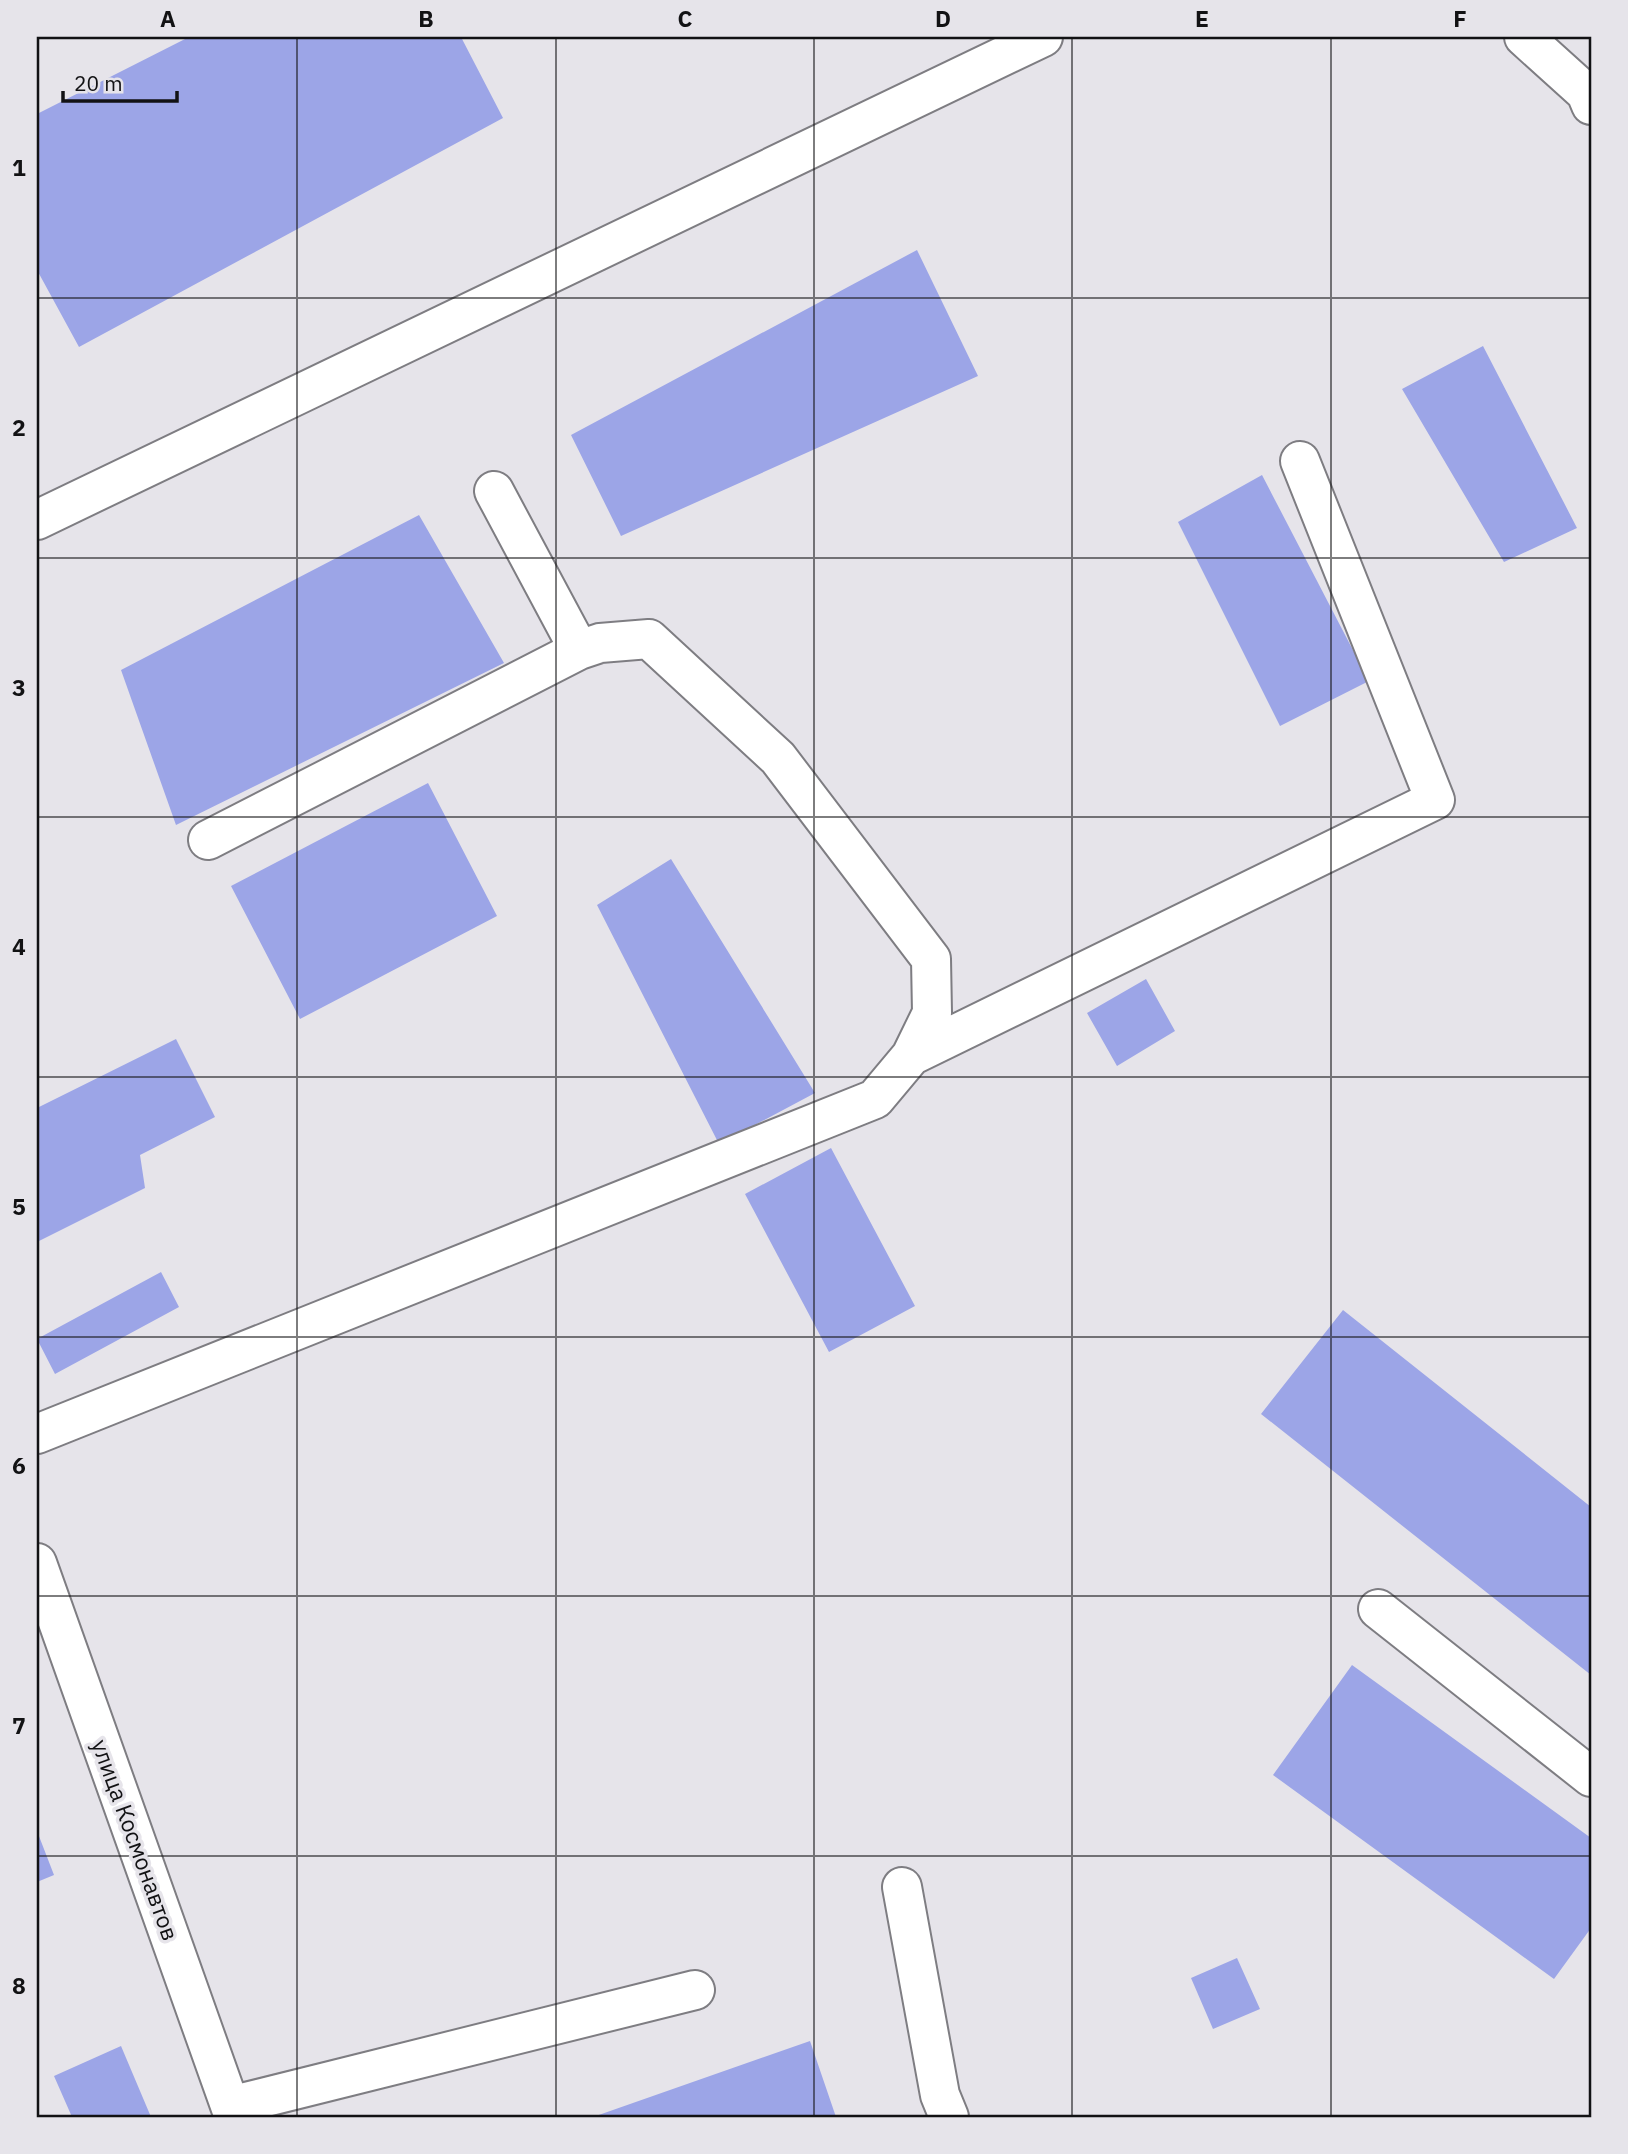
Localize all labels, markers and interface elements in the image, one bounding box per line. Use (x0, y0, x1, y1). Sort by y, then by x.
text: A (160, 3, 176, 33)
text: B (418, 3, 434, 33)
text: C (678, 3, 693, 33)
text: D (935, 3, 951, 33)
text: E (1195, 3, 1209, 33)
text: F (1453, 3, 1467, 33)
scale bar (63, 60, 177, 104)
text: 20 m (74, 69, 123, 97)
text: 1 (12, 152, 26, 182)
text: 2 (12, 412, 26, 442)
text: 3 (12, 672, 26, 702)
text: 4 (12, 931, 26, 961)
text: 5 (12, 1191, 26, 1221)
text: 6 (12, 1450, 26, 1480)
text: 7 (12, 1710, 26, 1740)
street label: улица Космонавтов (86, 1735, 186, 1944)
text: 8 (12, 1970, 26, 2000)

